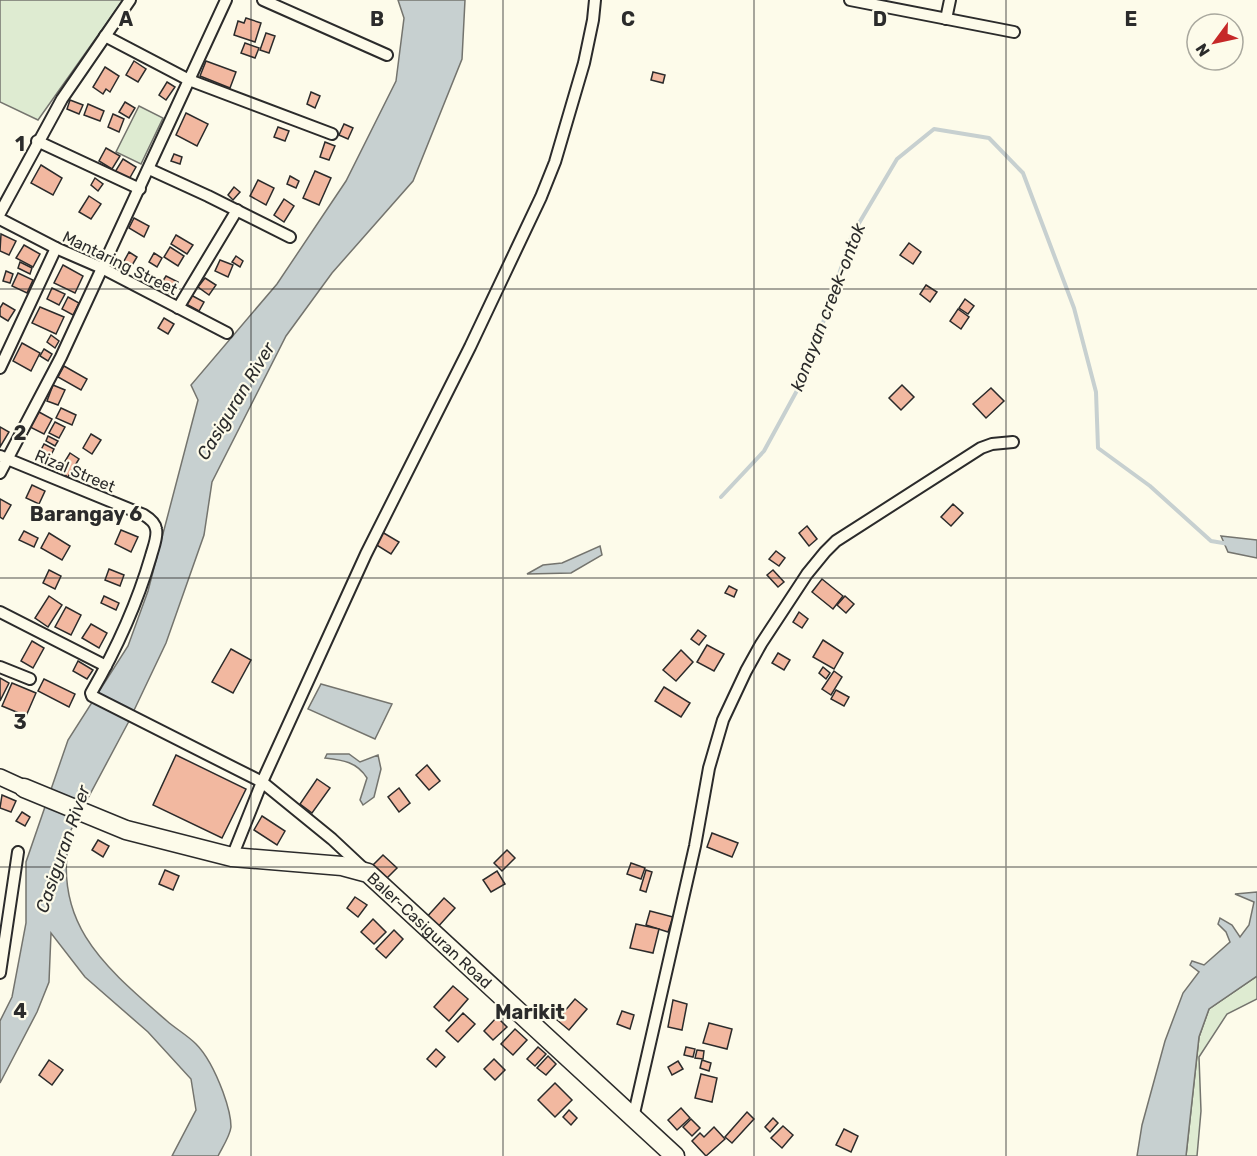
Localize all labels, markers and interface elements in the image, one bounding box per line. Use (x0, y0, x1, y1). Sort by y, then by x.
text: A (119, 7, 134, 31)
text: B (370, 7, 384, 31)
text: C (621, 7, 635, 31)
text: D (873, 7, 887, 31)
text: E (1125, 7, 1137, 31)
north arrow (1185, 12, 1245, 72)
text: N (1192, 40, 1214, 60)
text: 1 (15, 132, 25, 156)
water label: konayan creek-ontok (786, 219, 870, 394)
street label: Mantaring Street (59, 227, 181, 299)
water label: Casiguran River (192, 337, 280, 464)
text: 2 (14, 421, 27, 445)
street label: Rizal Street (32, 446, 118, 496)
district label: Barangay 6 (30, 502, 142, 526)
text: 3 (13, 710, 27, 734)
water label: Casiguran River (31, 781, 95, 916)
street label: Baler-Casiguran Road (364, 868, 496, 992)
text: 4 (13, 999, 27, 1023)
district label: Marikit (495, 1000, 565, 1024)

